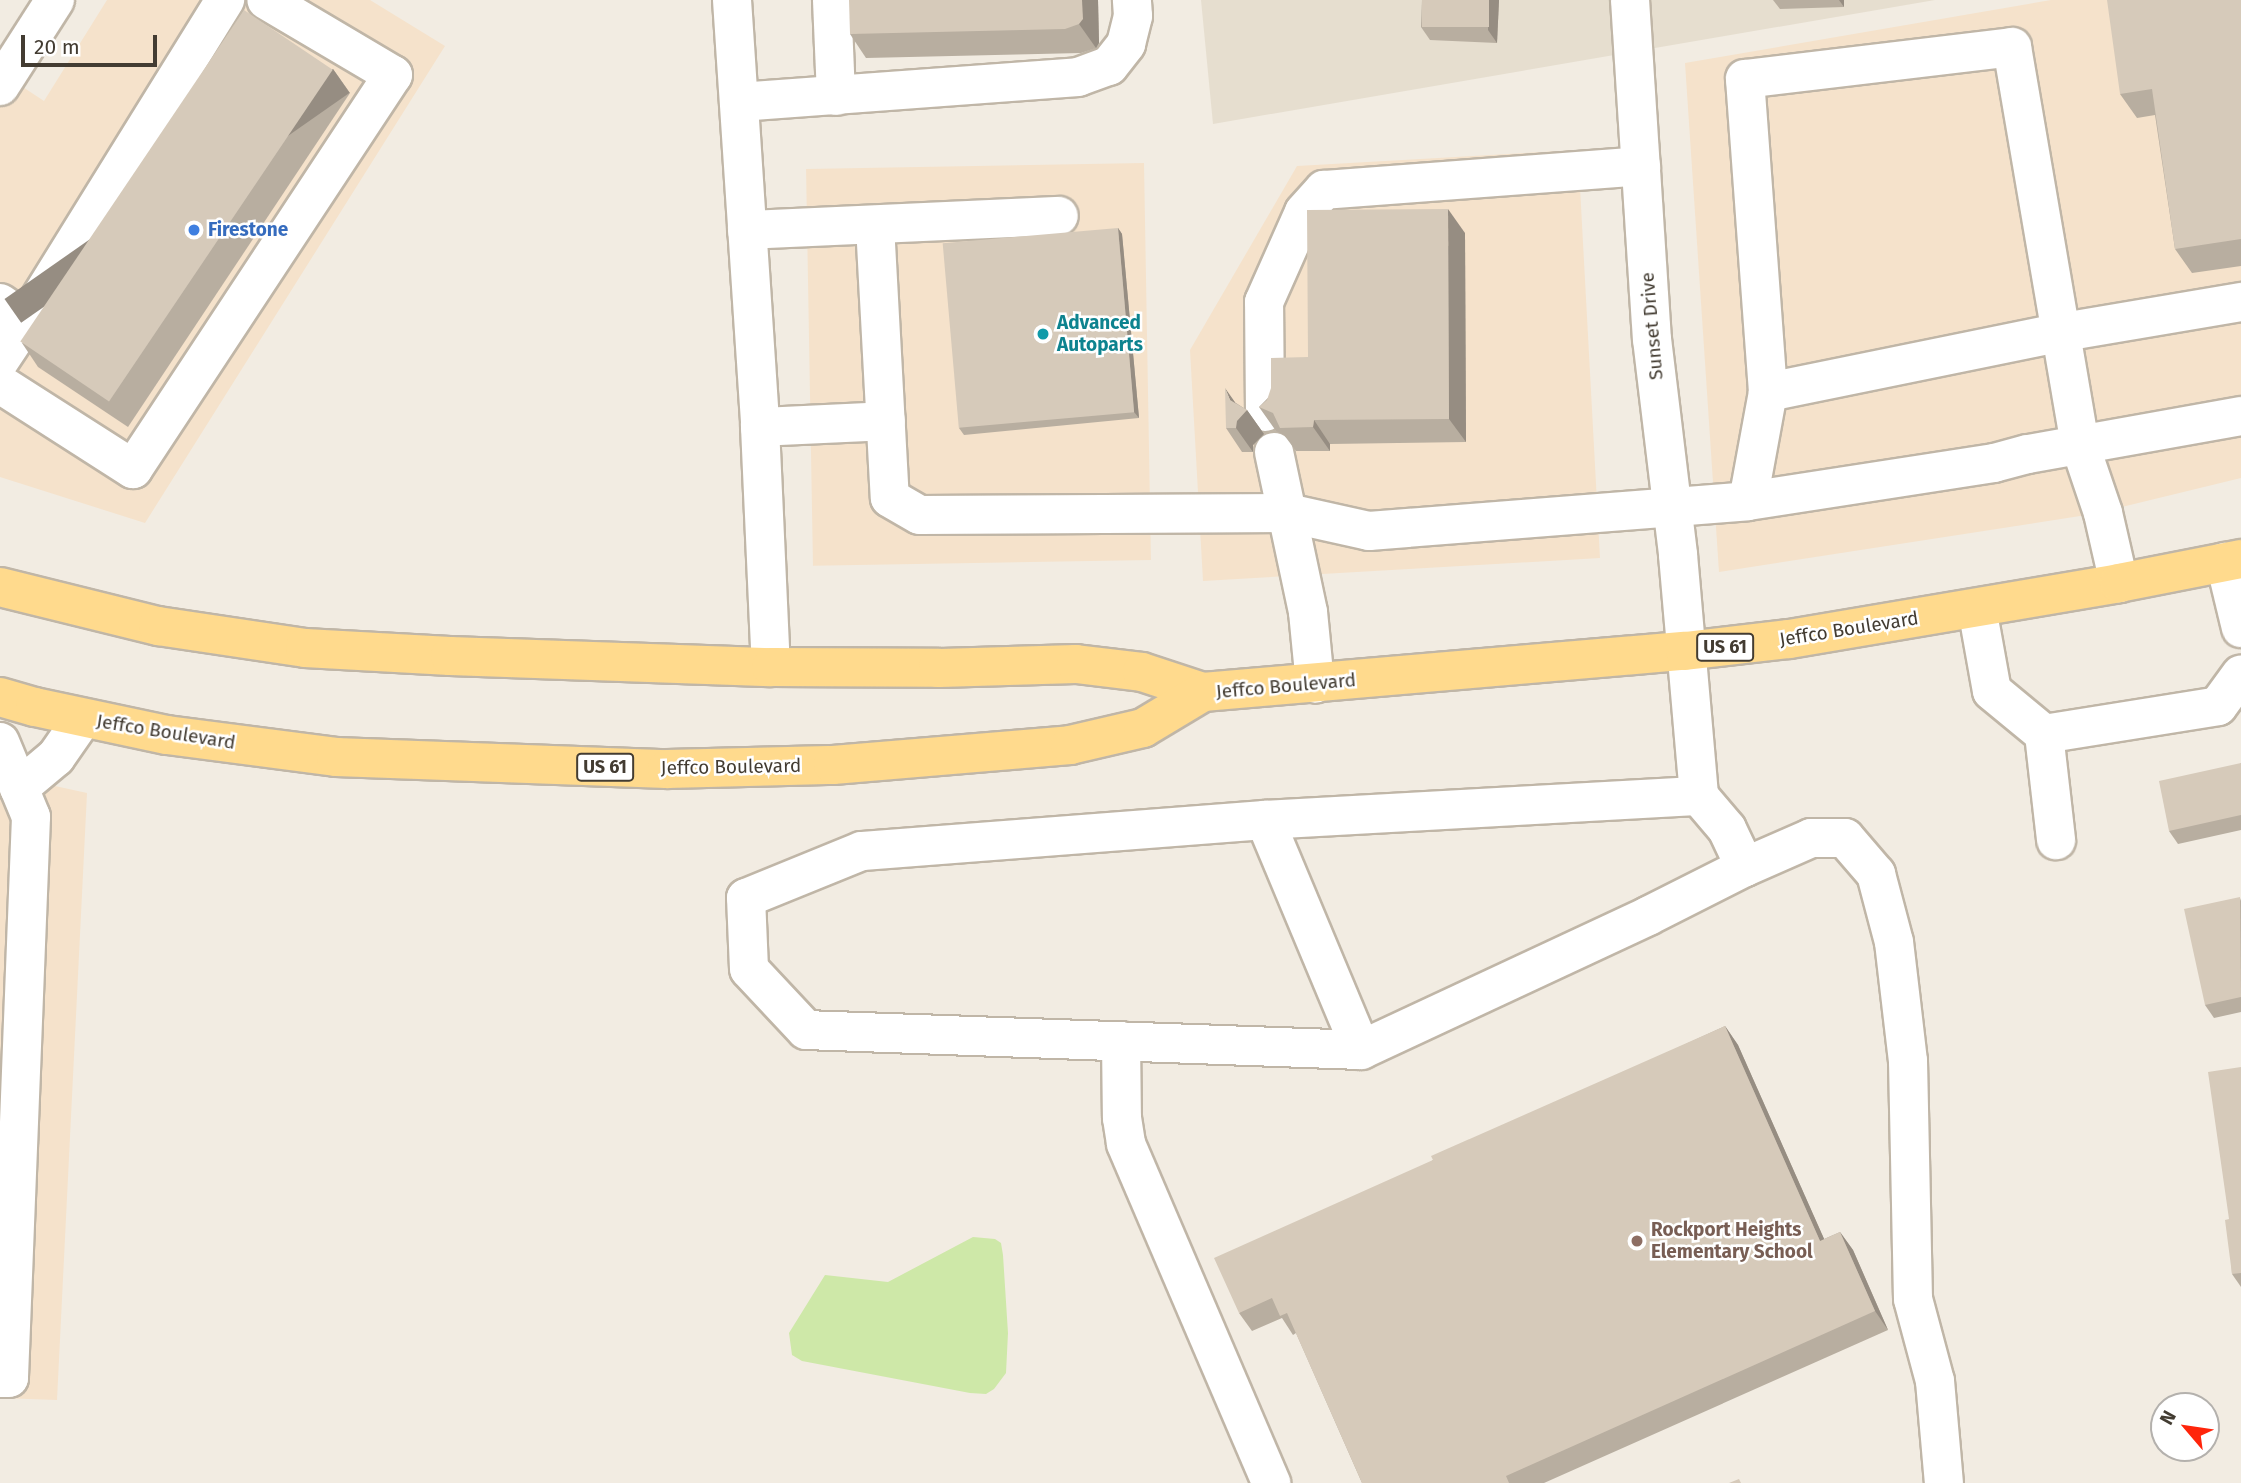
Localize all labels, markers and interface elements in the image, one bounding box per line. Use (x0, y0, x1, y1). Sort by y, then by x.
scale bar (24, 21, 161, 65)
text: 20 m (34, 34, 80, 60)
place label: Firestone (208, 219, 288, 241)
marker: Firestone (186, 222, 202, 238)
street label: Sunset Drive (1636, 271, 1668, 381)
place label: Advanced Autoparts (1057, 312, 1143, 356)
marker: Advanced Autoparts (1035, 326, 1051, 342)
street label: Jeffco Boulevard (1778, 607, 1920, 651)
road number: US 61 (1695, 632, 1755, 662)
street label: Jeffco Boulevard (1215, 669, 1357, 703)
street label: Jeffco Boulevard (95, 710, 237, 754)
road number: US 61 (575, 752, 635, 782)
street label: Jeffco Boulevard (661, 754, 801, 780)
place label: Rockport Heights Elementary School (1651, 1219, 1813, 1263)
marker: Rockport Heights Elementary School (1629, 1233, 1645, 1249)
north arrow (2150, 1392, 2220, 1462)
text: N (2155, 1406, 2181, 1429)

